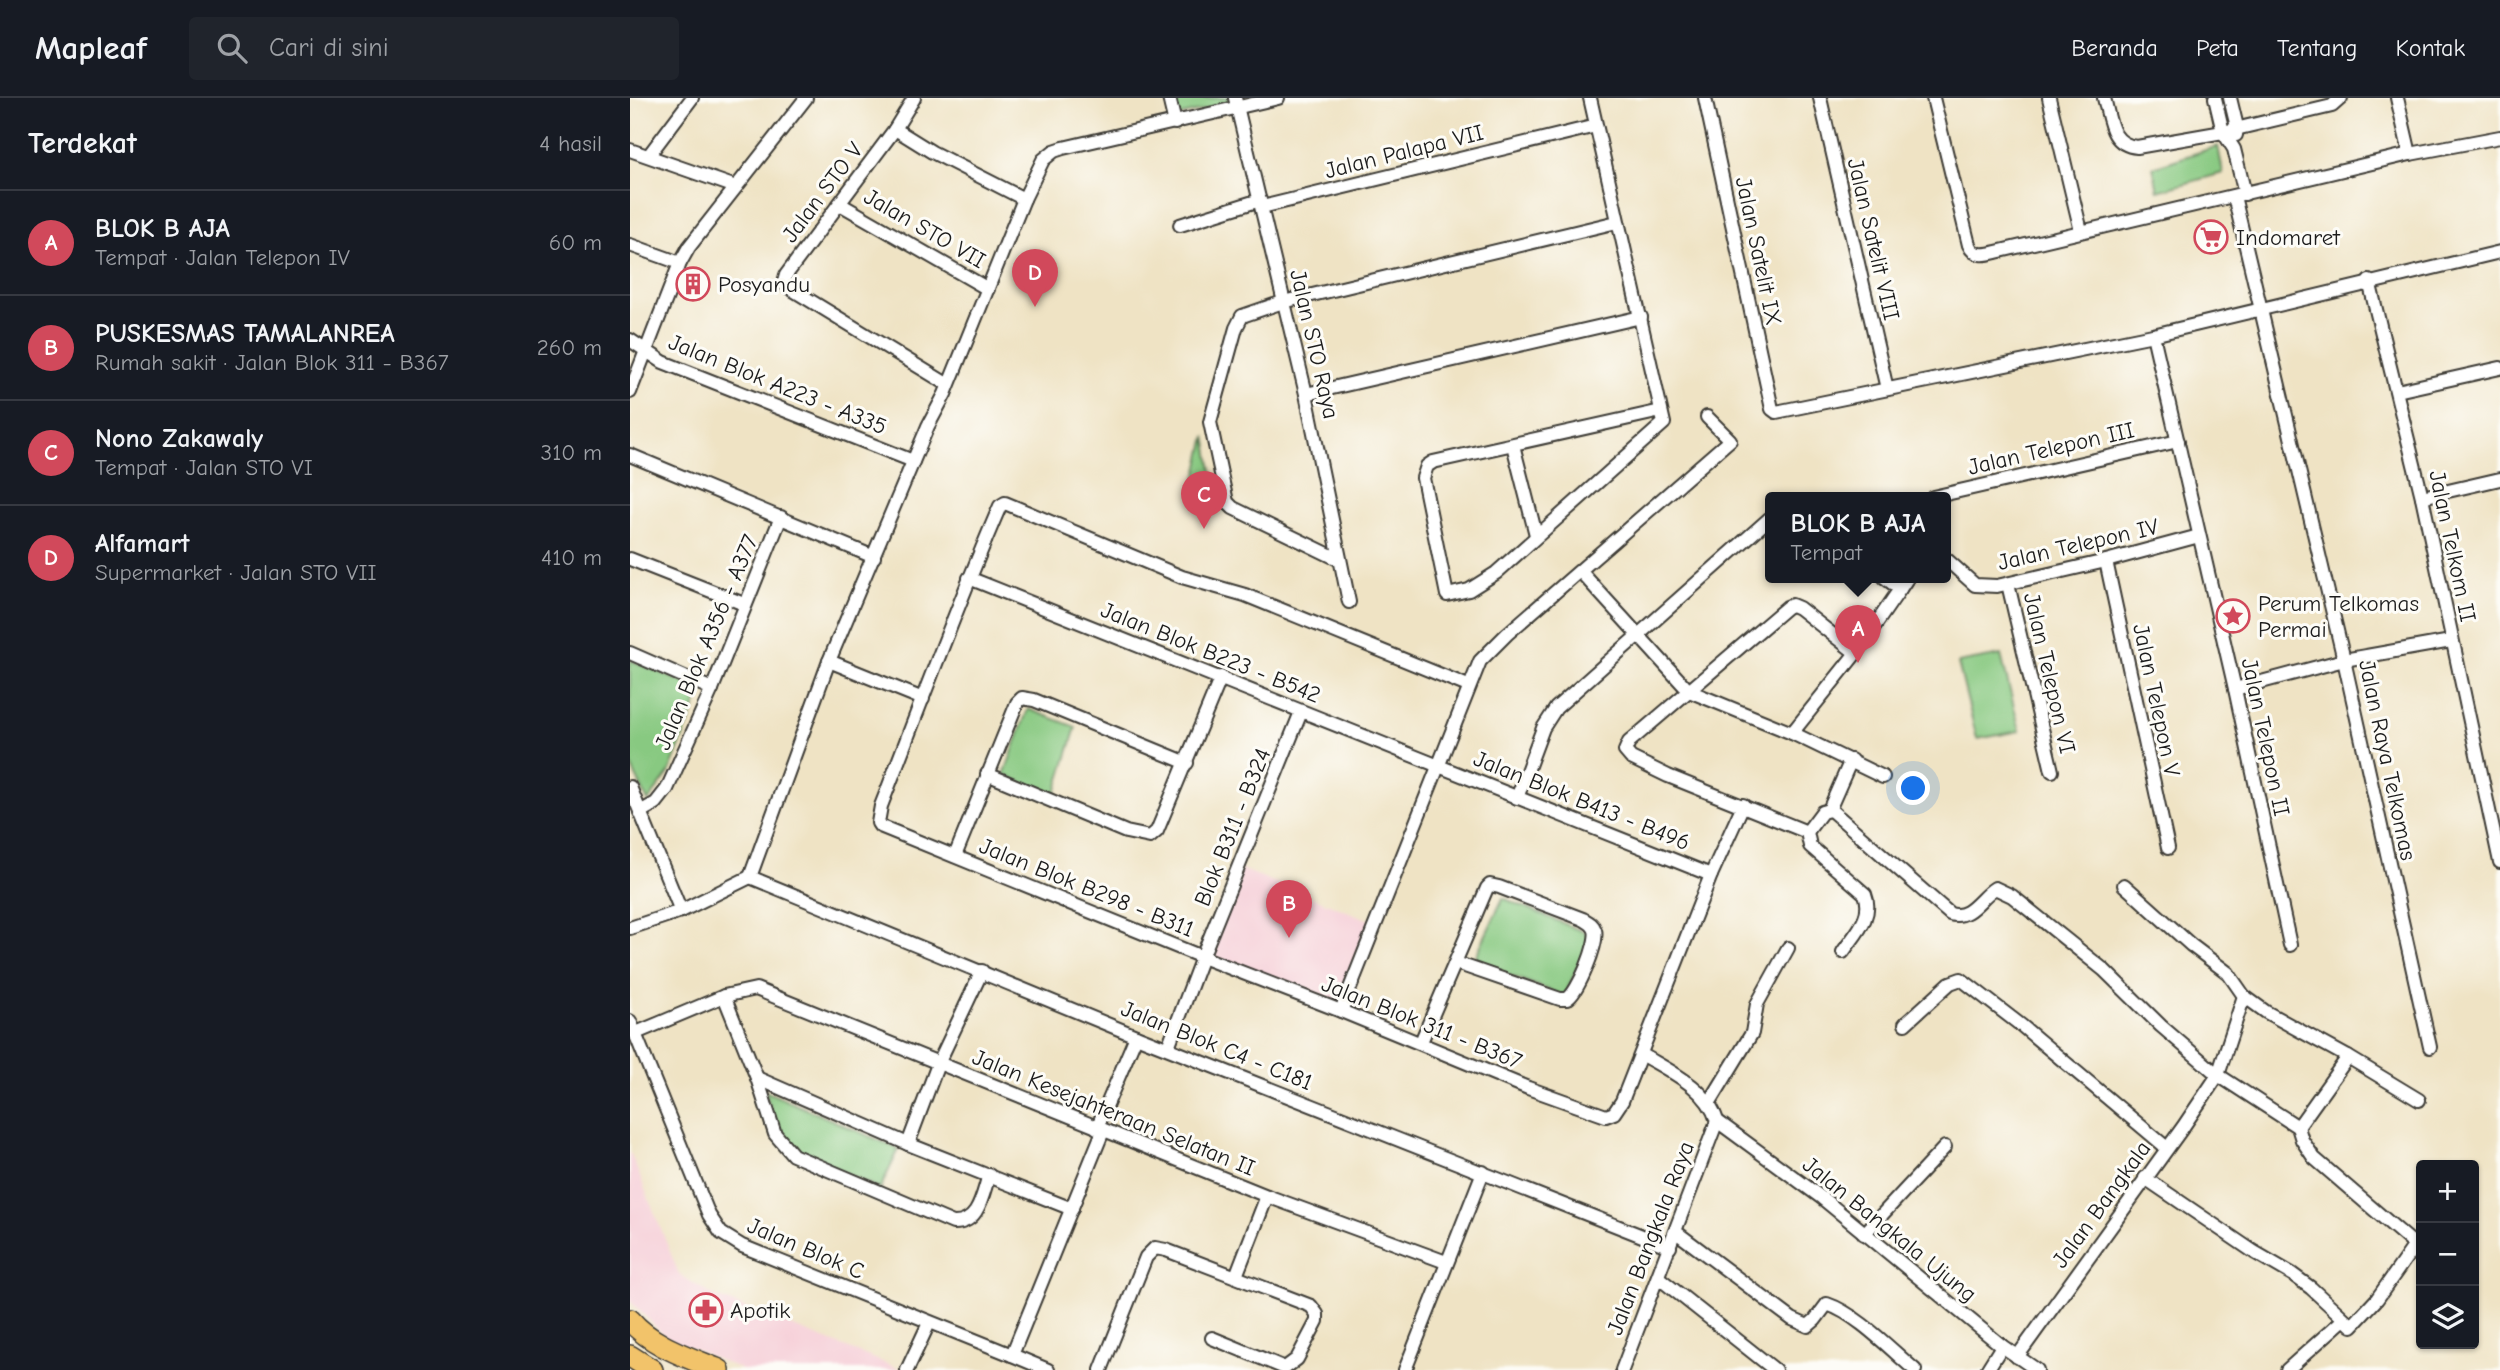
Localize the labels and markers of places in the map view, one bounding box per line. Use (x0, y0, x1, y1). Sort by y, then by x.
supermarket icon: Indomaret (2192, 218, 2230, 256)
place label: Indomaret (2236, 224, 2341, 251)
pin: D (1012, 249, 1058, 307)
building icon: Posyandu (674, 265, 712, 303)
place label: Posyandu (718, 271, 810, 298)
pin: C (1181, 471, 1227, 529)
place label: Perum Telkomas Permai (2258, 590, 2419, 643)
place icon: Perum Telkomas Permai (2214, 597, 2252, 635)
pin: A (1835, 605, 1881, 663)
pin: B (1266, 880, 1312, 938)
pharmacy icon: Apotik (687, 1291, 725, 1329)
place label: Apotik (730, 1297, 790, 1324)

